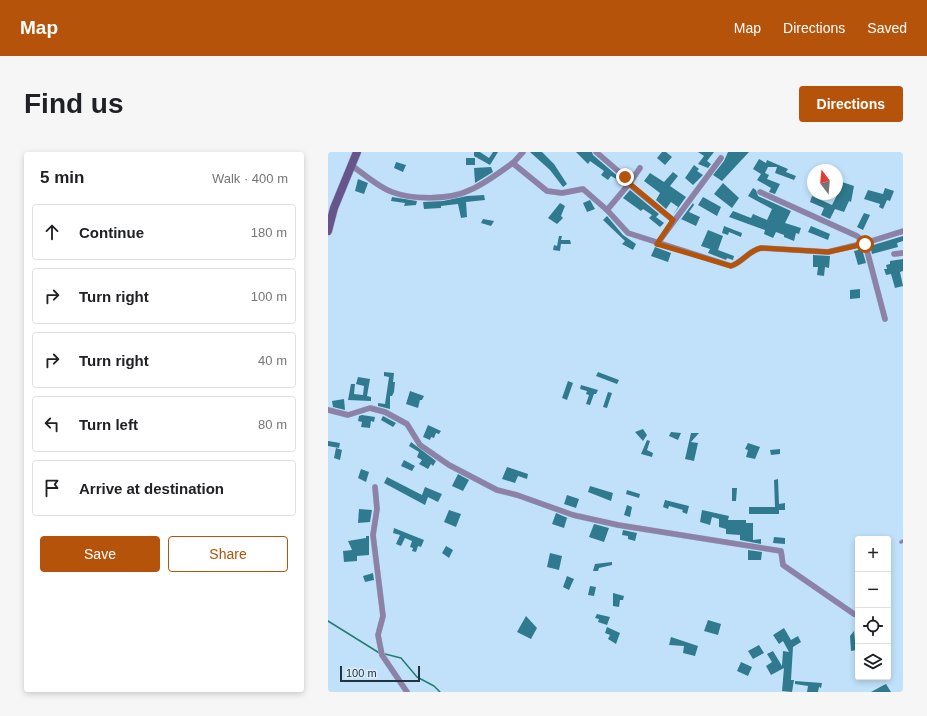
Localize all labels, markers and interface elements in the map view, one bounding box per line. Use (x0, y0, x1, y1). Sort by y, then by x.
text: Map (20, 17, 58, 38)
text: Map (734, 20, 761, 36)
text: Directions (783, 20, 845, 36)
text: Saved (867, 20, 907, 36)
button: Directions (799, 86, 903, 122)
text: Find us (24, 88, 124, 119)
north arrow (807, 164, 843, 200)
text: 5 min (40, 168, 84, 187)
route end (616, 168, 634, 186)
text: Walk · 400 m (212, 171, 288, 186)
icon: ahead (41, 221, 63, 243)
text: Continue (79, 224, 144, 241)
text: 180 m (251, 225, 287, 240)
route start (856, 235, 874, 253)
icon: right (41, 285, 63, 307)
text: Turn right (79, 288, 149, 305)
text: 100 m (251, 289, 287, 304)
icon: right (41, 349, 63, 371)
text: Turn right (79, 352, 149, 369)
text: 40 m (258, 353, 287, 368)
icon: left (41, 413, 63, 435)
text: Turn left (79, 416, 138, 433)
text: 80 m (258, 417, 287, 432)
icon: arrive (41, 477, 63, 499)
text: Arrive at destination (79, 480, 224, 497)
button: Save (40, 536, 160, 572)
button: Share (168, 536, 288, 572)
map controls (855, 536, 891, 680)
button: + (855, 536, 891, 572)
button: − (855, 572, 891, 608)
button: locate (855, 608, 891, 644)
button: layers (855, 644, 891, 680)
scale bar (340, 664, 420, 683)
text: 100 m (346, 667, 377, 679)

